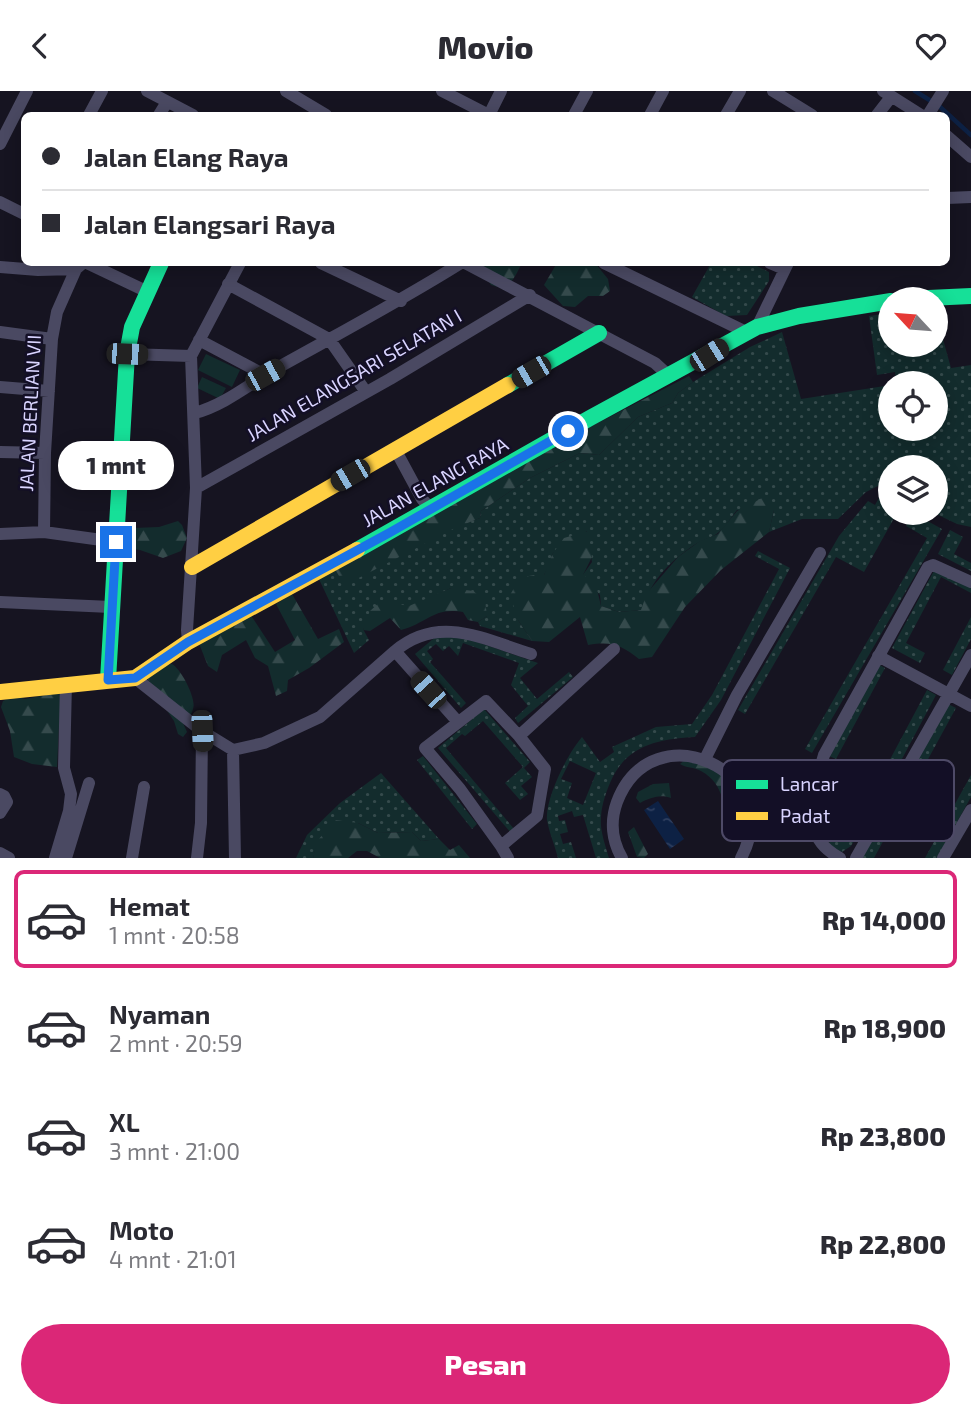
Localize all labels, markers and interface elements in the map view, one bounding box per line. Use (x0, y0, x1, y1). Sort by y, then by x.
icon: back (21, 27, 59, 65)
text: Movio (437, 27, 534, 65)
icon: heart (912, 27, 950, 65)
text: Jalan Elang Raya (84, 141, 289, 172)
text: Jalan Elangsari Raya (84, 208, 336, 239)
north arrow (878, 287, 948, 357)
map controls (878, 287, 948, 525)
street label: JALAN ELANGSARI SELATAN I (242, 303, 465, 446)
street label: JALAN BERLIAN VII (14, 334, 45, 492)
car (686, 335, 733, 375)
car (106, 343, 149, 365)
car (508, 352, 555, 392)
car (242, 356, 289, 394)
button: locate (878, 371, 948, 441)
route start (552, 415, 584, 447)
street label: JALAN ELANG RAYA (358, 432, 512, 531)
callout: 1 mnt (58, 441, 174, 489)
text: 1 mnt (86, 451, 146, 479)
car (327, 455, 374, 495)
button: layers (878, 455, 948, 525)
route end (100, 526, 132, 558)
car (407, 667, 450, 713)
car (191, 709, 214, 753)
legend (722, 760, 954, 841)
text: Lancar (780, 772, 839, 795)
text: Padat (780, 804, 830, 827)
icon: car (25, 888, 88, 951)
text: Hemat (109, 890, 190, 921)
text: Rp 14,000 (822, 904, 946, 935)
text: 1 mnt · 20:58 (109, 921, 240, 949)
icon: car (25, 996, 88, 1059)
text: Nyaman (109, 998, 210, 1029)
text: Rp 18,900 (824, 1012, 946, 1043)
text: 2 mnt · 20:59 (109, 1029, 243, 1057)
icon: car (25, 1104, 88, 1167)
text: XL (109, 1106, 140, 1137)
text: Rp 23,800 (821, 1120, 946, 1151)
text: 3 mnt · 21:00 (109, 1137, 240, 1165)
icon: car (25, 1212, 88, 1275)
text: Moto (109, 1214, 174, 1245)
text: Rp 22,800 (820, 1228, 946, 1259)
text: 4 mnt · 21:01 (109, 1245, 237, 1273)
button: Pesan (21, 1324, 950, 1404)

